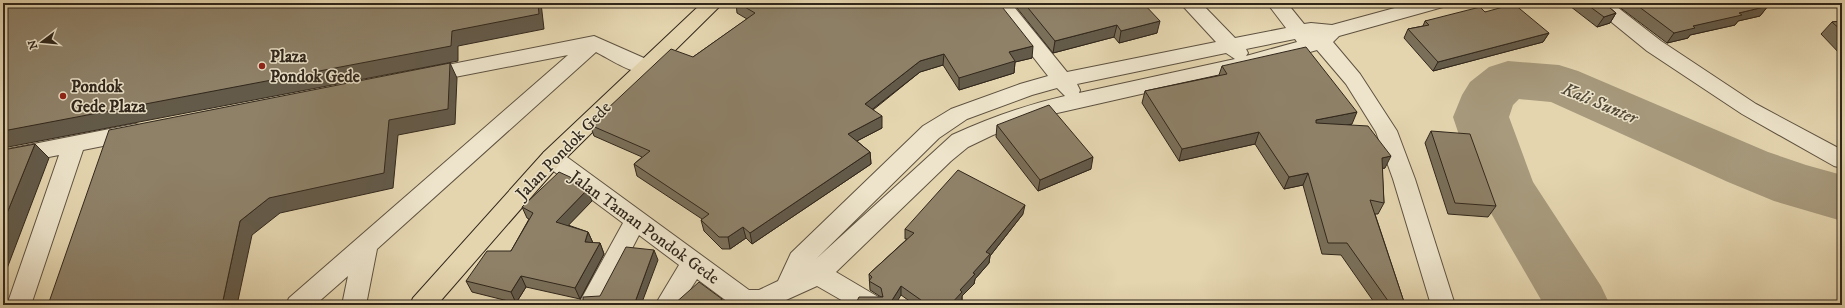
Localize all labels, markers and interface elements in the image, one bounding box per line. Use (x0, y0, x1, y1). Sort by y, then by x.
north arrow (22, 22, 62, 62)
text: N (25, 38, 41, 51)
place label: Plaza Pondok Gede (270, 46, 360, 88)
marker: Plaza Pondok Gede (257, 61, 267, 71)
place label: Pondok Gede Plaza (71, 76, 147, 118)
water label: Kali Sunter (1558, 78, 1642, 130)
marker: Pondok Gede Plaza (58, 91, 68, 101)
street label: Jalan Pondok Gede (510, 97, 616, 206)
street label: Jalan Taman Pondok Gede (564, 165, 723, 289)

